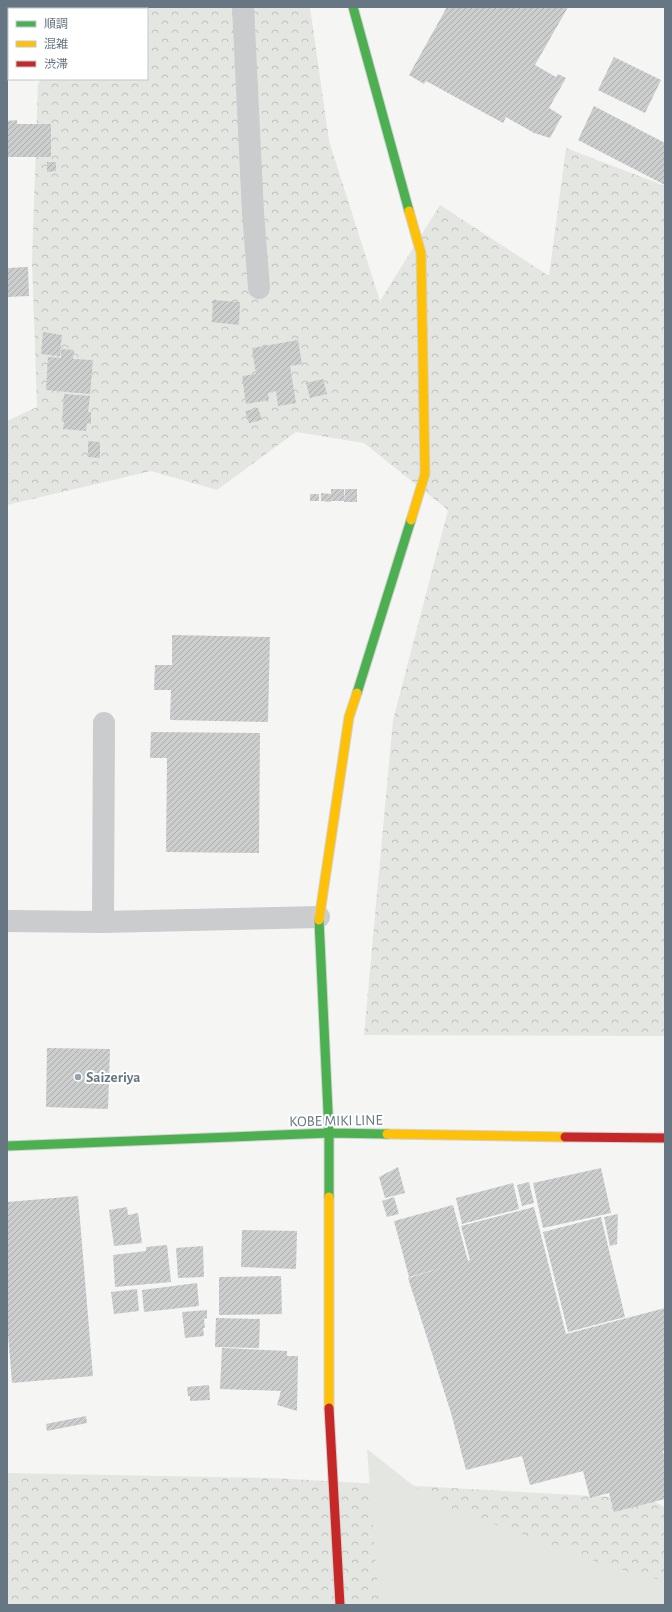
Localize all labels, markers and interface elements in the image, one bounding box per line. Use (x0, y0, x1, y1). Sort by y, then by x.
legend (8, 8, 148, 80)
text: 順調 (44, 18, 68, 30)
text: 混雑 (44, 37, 68, 50)
text: 渋滞 (44, 58, 68, 70)
place label: Saizeriya (86, 1070, 141, 1085)
marker: Saizeriya (73, 1072, 83, 1082)
street label: KOBE MIKI LINE (289, 1113, 383, 1129)

